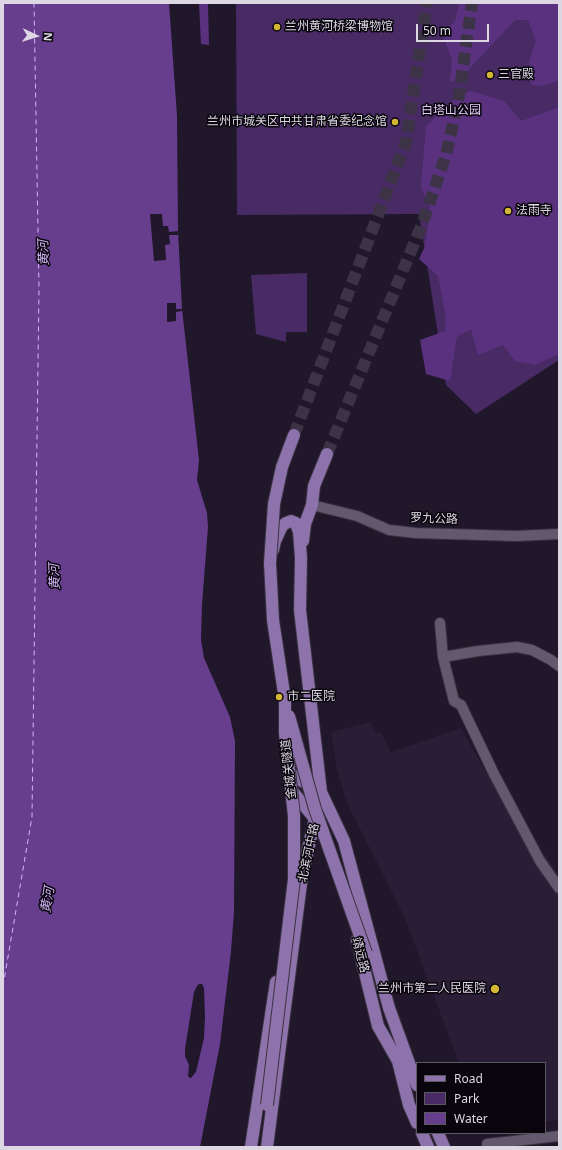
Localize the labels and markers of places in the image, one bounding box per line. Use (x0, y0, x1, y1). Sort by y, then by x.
place label: 兰州黄河桥梁博物馆 (285, 20, 393, 34)
marker: 兰州黄河桥梁博物馆 (272, 22, 282, 32)
place label: 三官殿 (498, 68, 534, 82)
marker: 三官殿 (485, 70, 495, 80)
place label: 兰州市城关区中共甘肃省委纪念馆 (207, 115, 387, 129)
marker: 兰州市城关区中共甘肃省委纪念馆 (390, 117, 400, 127)
place label: 法雨寺 (516, 204, 552, 218)
marker: 法雨寺 (503, 206, 513, 216)
place label: 市二医院 (287, 690, 335, 704)
marker: 市二医院 (274, 692, 284, 702)
place label: 兰州市第二人民医院 (378, 982, 486, 996)
marker: 兰州市第二人民医院 (489, 983, 501, 995)

